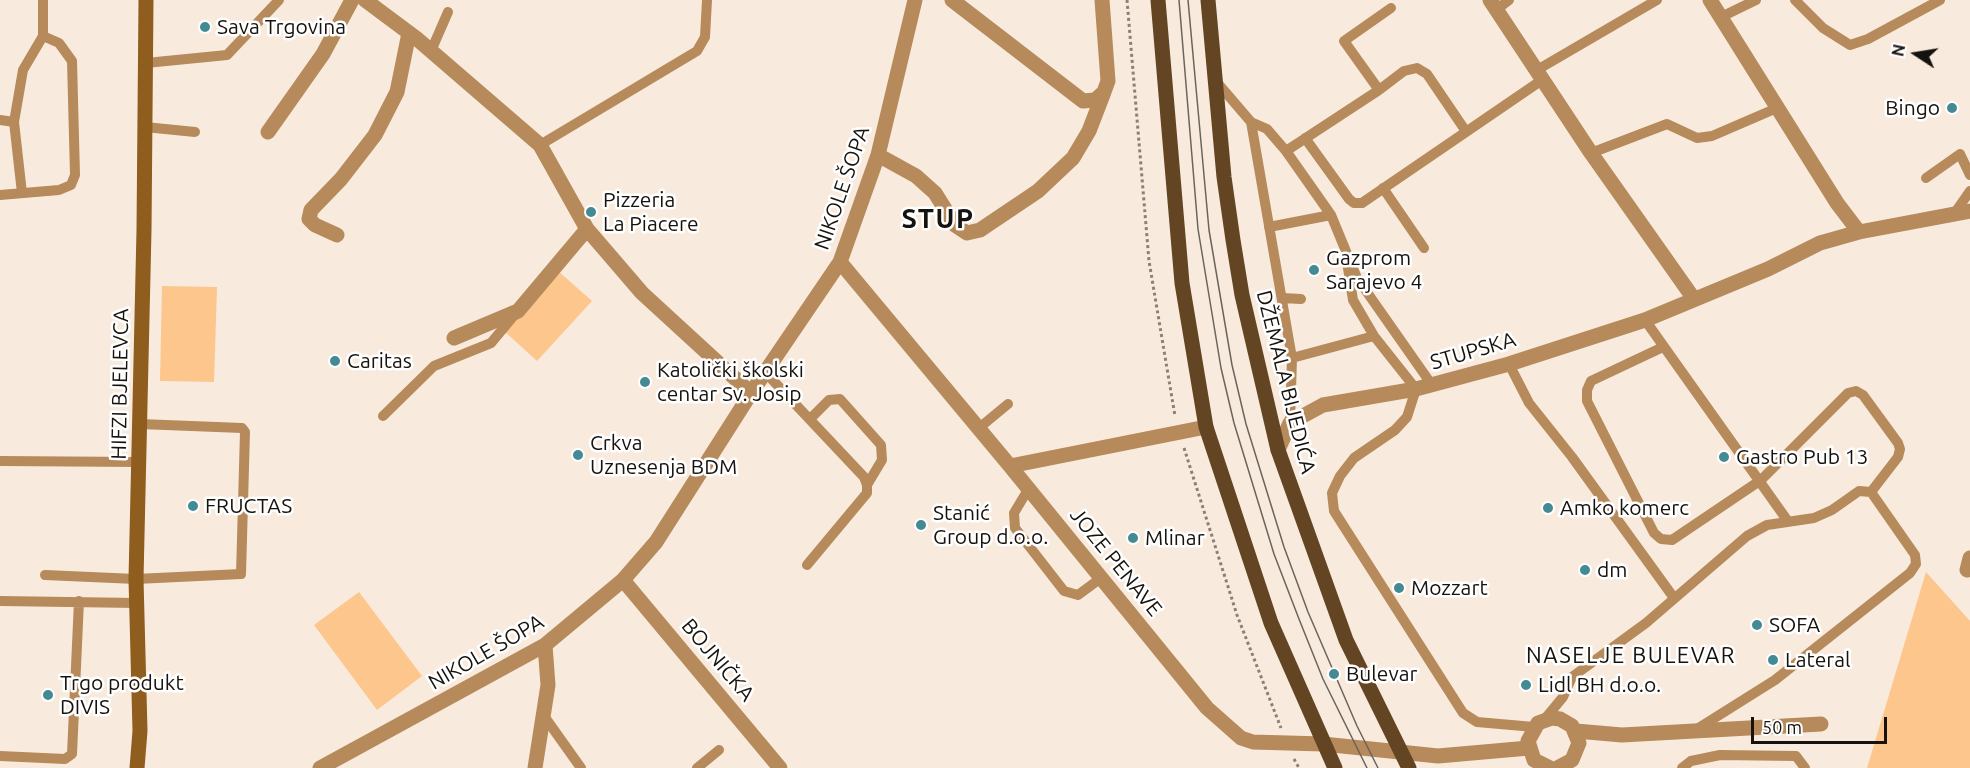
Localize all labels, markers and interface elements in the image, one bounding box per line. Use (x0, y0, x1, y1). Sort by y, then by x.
place label: Sava Trgovina (217, 14, 346, 40)
marker: Sava Trgovina (198, 20, 212, 34)
north arrow (1886, 24, 1946, 84)
text: N (1888, 43, 1908, 58)
place label: Bingo (1885, 95, 1940, 121)
marker: Bingo (1945, 101, 1959, 115)
street label: NIKOLE ŠOPA (809, 123, 875, 253)
place label: Pizzeria La Piacere (603, 187, 699, 237)
district label: STUP (901, 203, 975, 235)
marker: Pizzeria La Piacere (584, 205, 598, 219)
place label: Gazprom Sarajevo 4 (1326, 245, 1422, 295)
marker: Gazprom Sarajevo 4 (1307, 263, 1321, 277)
street label: DŽEMALA BIJEDIĆA (1251, 288, 1321, 476)
street label: HIFZI BJELEVCA (106, 308, 134, 460)
street label: STUPSKA (1427, 327, 1519, 375)
place label: Caritas (347, 348, 412, 374)
marker: Caritas (328, 354, 342, 368)
place label: Katolički školski centar Sv. Josip (657, 357, 804, 407)
marker: Katolički školski centar Sv. Josip (638, 375, 652, 389)
place label: Crkva Uznesenja BDM (590, 430, 737, 480)
place label: Gastro Pub 13 (1736, 444, 1868, 470)
marker: Crkva Uznesenja BDM (571, 448, 585, 462)
marker: Gastro Pub 13 (1717, 450, 1731, 464)
place label: FRUCTAS (205, 493, 292, 519)
place label: Amko komerc (1560, 495, 1689, 521)
marker: FRUCTAS (186, 499, 200, 513)
place label: Stanić Group d.o.o. (933, 500, 1048, 550)
marker: Amko komerc (1541, 501, 1555, 515)
street label: JOZE PENAVE (1065, 503, 1167, 621)
marker: Stanić Group d.o.o. (914, 518, 928, 532)
place label: Mlinar (1145, 525, 1205, 551)
marker: Mlinar (1126, 531, 1140, 545)
place label: dm (1597, 557, 1627, 583)
marker: dm (1578, 563, 1592, 577)
place label: Mozzart (1411, 575, 1488, 601)
marker: Mozzart (1392, 581, 1406, 595)
street label: NIKOLE ŠOPA (424, 609, 548, 695)
place label: SOFA (1769, 612, 1820, 638)
street label: BOJNIČKA (676, 614, 760, 706)
marker: SOFA (1750, 618, 1764, 632)
district label: NASELJE BULEVAR (1526, 643, 1736, 669)
place label: Lateral (1785, 647, 1851, 673)
marker: Lateral (1766, 653, 1780, 667)
place label: Bulevar (1346, 661, 1417, 687)
marker: Bulevar (1327, 667, 1341, 681)
place label: Trgo produkt DIVIS (60, 670, 184, 720)
place label: Lidl BH d.o.o. (1538, 672, 1661, 698)
marker: Lidl BH d.o.o. (1519, 678, 1533, 692)
marker: Trgo produkt DIVIS (41, 688, 55, 702)
scale bar (1754, 705, 1890, 743)
text: 50 m (1762, 717, 1802, 737)

